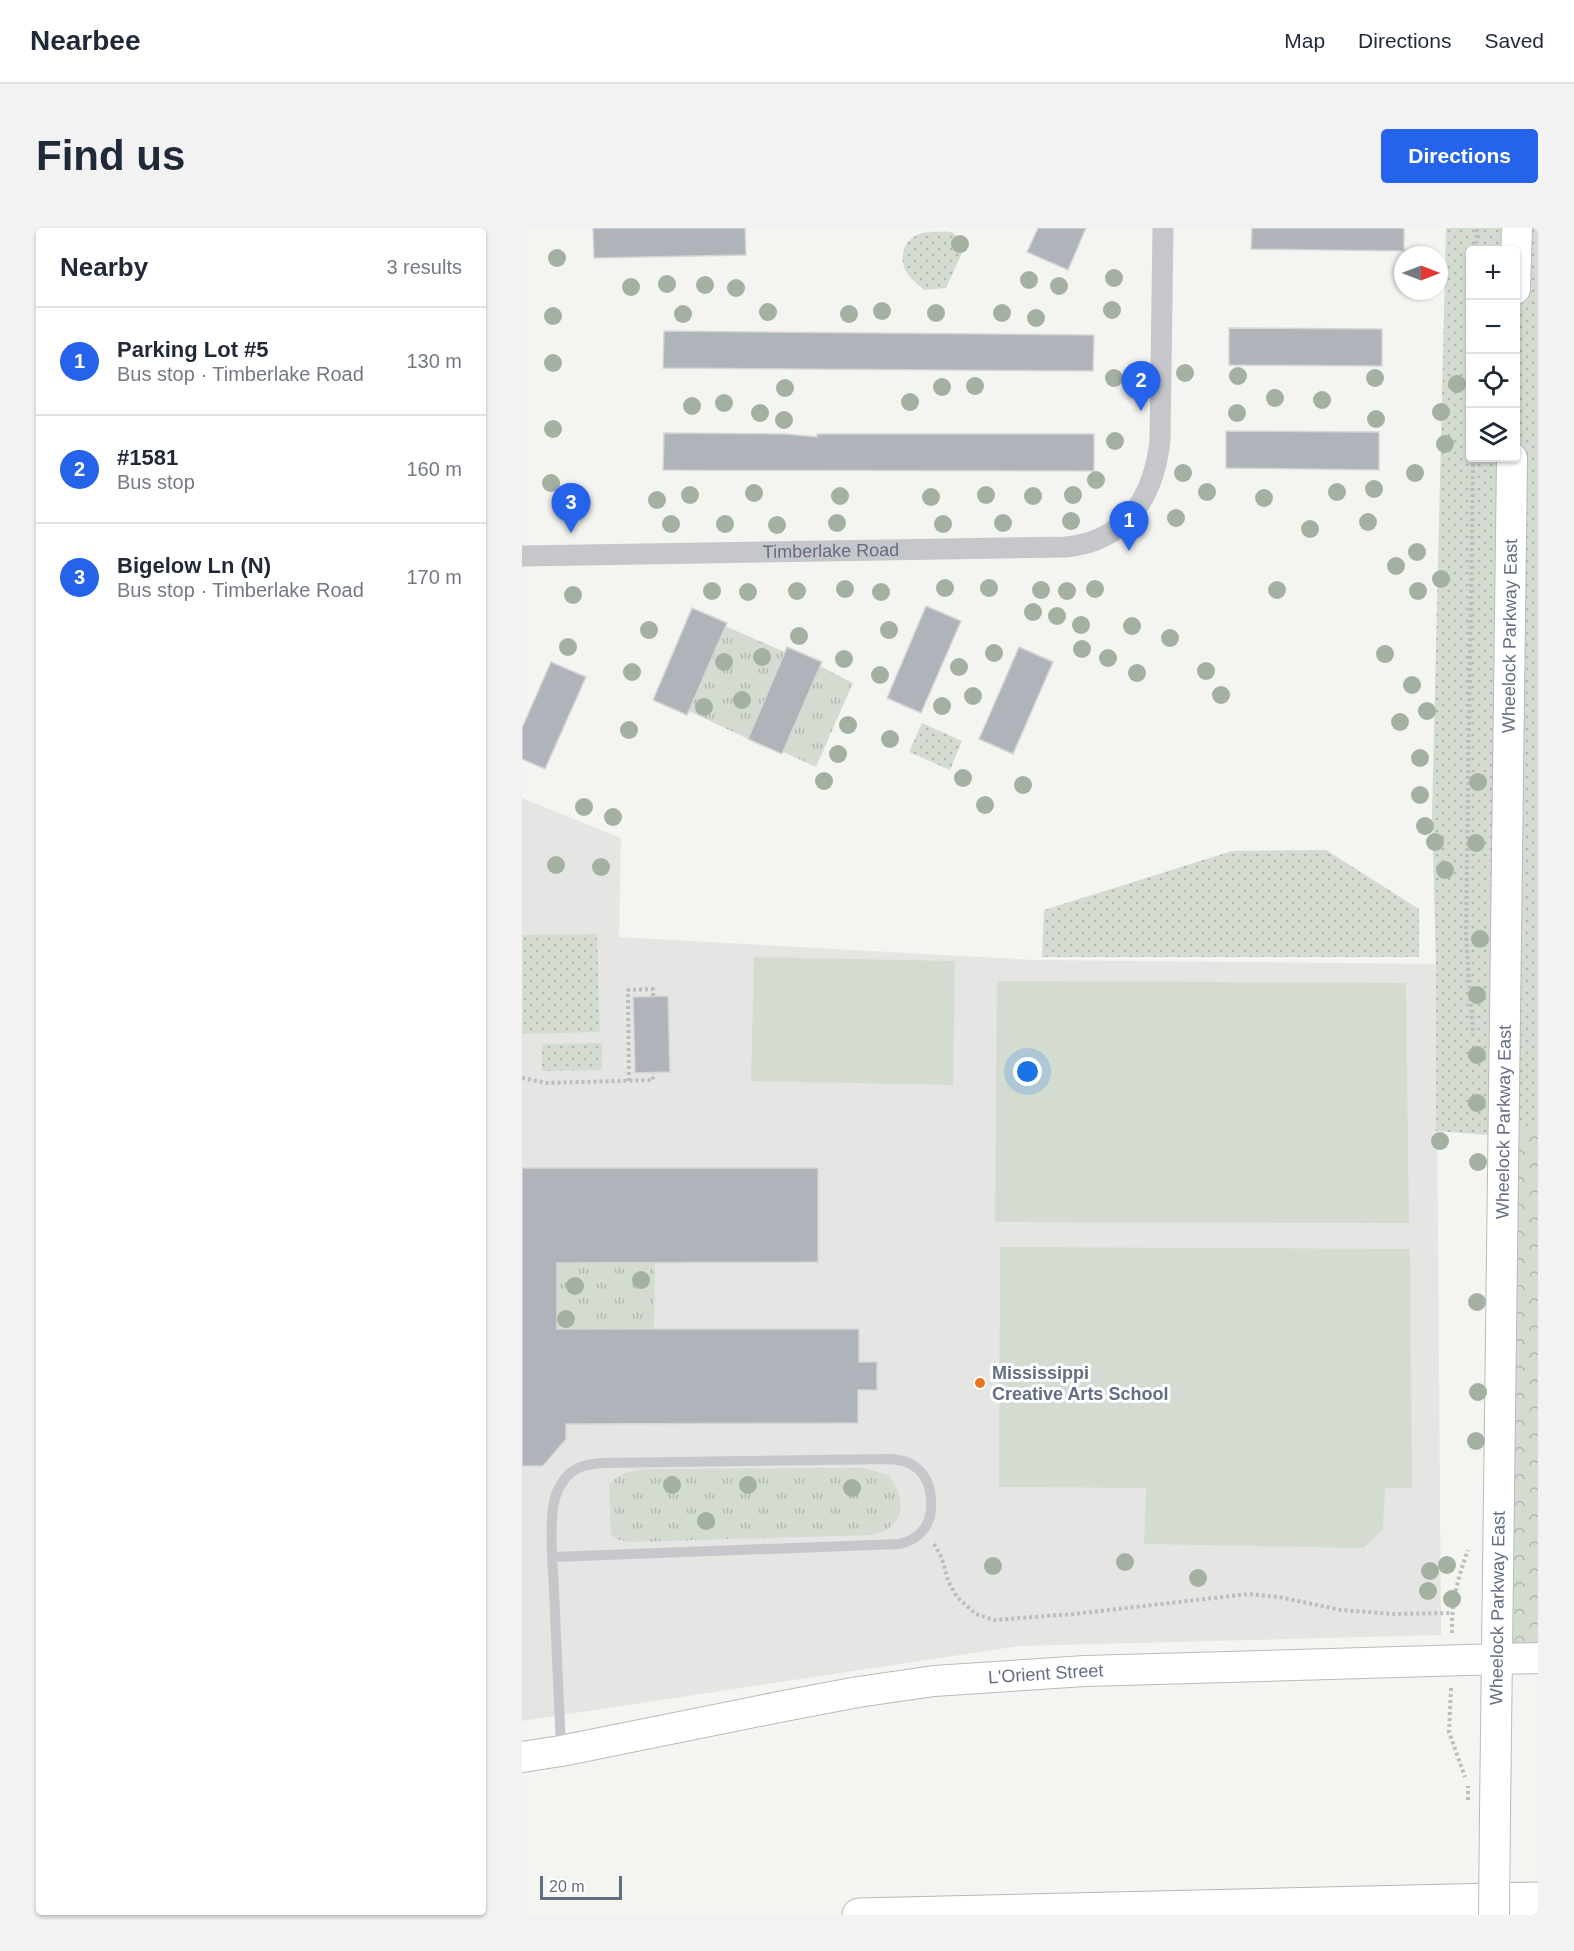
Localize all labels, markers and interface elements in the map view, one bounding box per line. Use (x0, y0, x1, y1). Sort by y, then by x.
text: Nearbee (30, 25, 141, 56)
text: Map (1284, 29, 1325, 52)
text: Directions (1358, 29, 1451, 52)
text: Saved (1484, 29, 1544, 52)
button: Directions (1381, 129, 1538, 183)
text: Find us (36, 132, 185, 179)
north arrow (1394, 246, 1448, 300)
map controls (1466, 246, 1520, 462)
button: + (1466, 246, 1520, 300)
text: Nearby (60, 252, 148, 282)
text: 3 results (386, 256, 462, 278)
button: − (1466, 300, 1520, 354)
text: Parking Lot #5 (117, 337, 269, 362)
text: 1 (74, 350, 85, 372)
text: 130 m (406, 350, 462, 372)
button: locate (1466, 354, 1520, 408)
pin: 2 (1122, 362, 1160, 411)
text: Bus stop · Timberlake Road (117, 363, 364, 385)
button: layers (1466, 408, 1520, 462)
text: #1581 (117, 445, 178, 470)
text: 2 (74, 458, 85, 480)
text: 160 m (406, 458, 462, 480)
text: Bus stop (117, 471, 195, 493)
pin: 3 (551, 484, 590, 533)
pin: 1 (1110, 502, 1148, 551)
street label: Wheelock Parkway East (1499, 539, 1521, 733)
street label: Timberlake Road (763, 540, 899, 562)
text: Bigelow Ln (N) (117, 553, 271, 578)
text: 3 (74, 566, 85, 588)
text: 170 m (406, 566, 462, 588)
text: Bus stop · Timberlake Road (117, 579, 364, 601)
street label: Wheelock Parkway East (1492, 1025, 1515, 1219)
your location (1013, 1057, 1042, 1086)
place label: Mississippi Creative Arts School (992, 1363, 1168, 1404)
marker: Mississippi Creative Arts School (973, 1376, 987, 1390)
street label: Wheelock Parkway East (1486, 1511, 1509, 1705)
street label: L'Orient Street (987, 1660, 1104, 1687)
scale bar (540, 1873, 622, 1900)
text: 20 m (549, 1878, 585, 1895)

